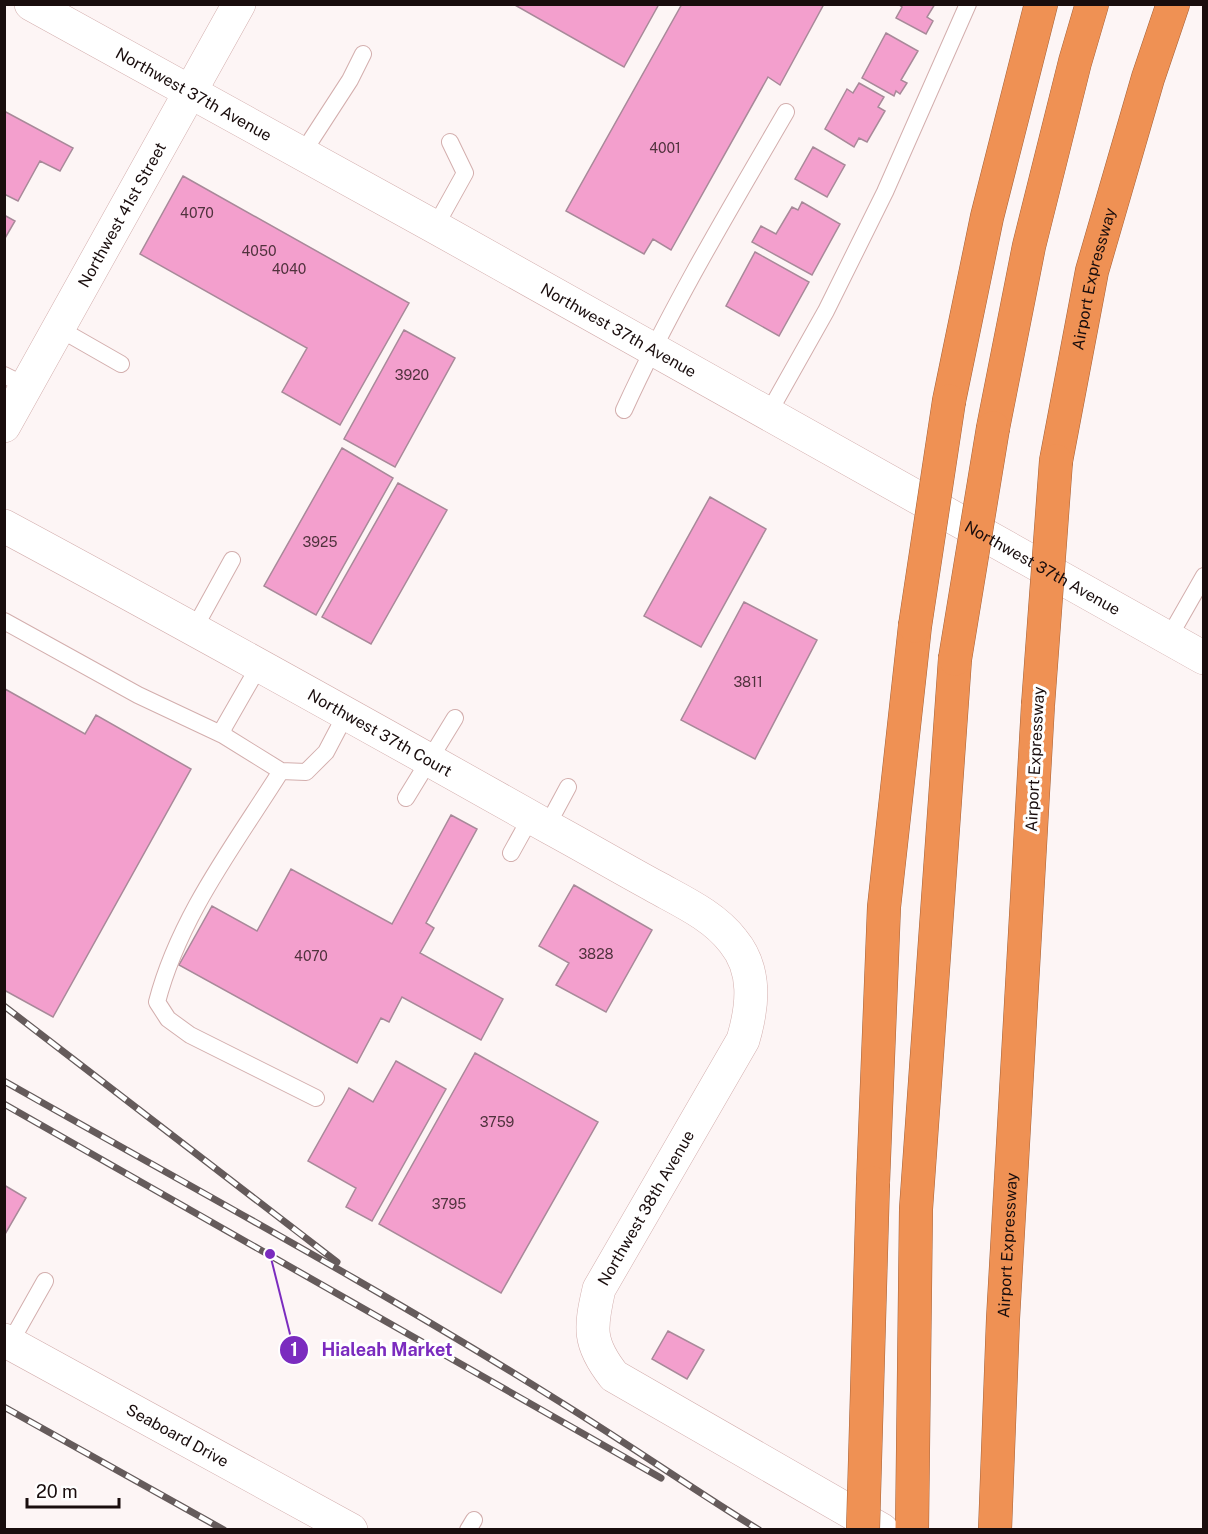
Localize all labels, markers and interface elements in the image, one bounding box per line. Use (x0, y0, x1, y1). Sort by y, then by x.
street label: Northwest 37th Avenue (112, 43, 275, 145)
street label: Northwest 41st Street (74, 139, 170, 290)
house number: 4001 (649, 140, 681, 156)
house number: 4070 (180, 205, 214, 221)
street label: Airport Expressway (1068, 205, 1119, 352)
house number: 4050 (242, 243, 276, 259)
house number: 4040 (272, 261, 306, 277)
street label: Northwest 37th Avenue (537, 279, 700, 381)
house number: 3920 (395, 367, 429, 383)
street label: Northwest 37th Avenue (961, 516, 1124, 619)
house number: 3925 (303, 534, 337, 550)
house number: 3811 (733, 674, 763, 690)
street label: Northwest 37th Court (305, 685, 456, 780)
street label: Airport Expressway (1022, 685, 1048, 832)
house number: 3828 (578, 946, 614, 962)
house number: 4070 (294, 948, 328, 964)
house number: 3759 (480, 1114, 515, 1130)
street label: Northwest 38th Avenue (594, 1127, 698, 1289)
street label: Airport Expressway (994, 1172, 1021, 1318)
house number: 3795 (432, 1196, 466, 1212)
callout: Hialeah Market (279, 1332, 465, 1368)
text: 1 (290, 1339, 298, 1360)
text: Hialeah Market (321, 1339, 453, 1360)
street label: Seaboard Drive (123, 1399, 232, 1471)
scale bar (27, 1471, 118, 1509)
text: 20 m (36, 1481, 78, 1502)

